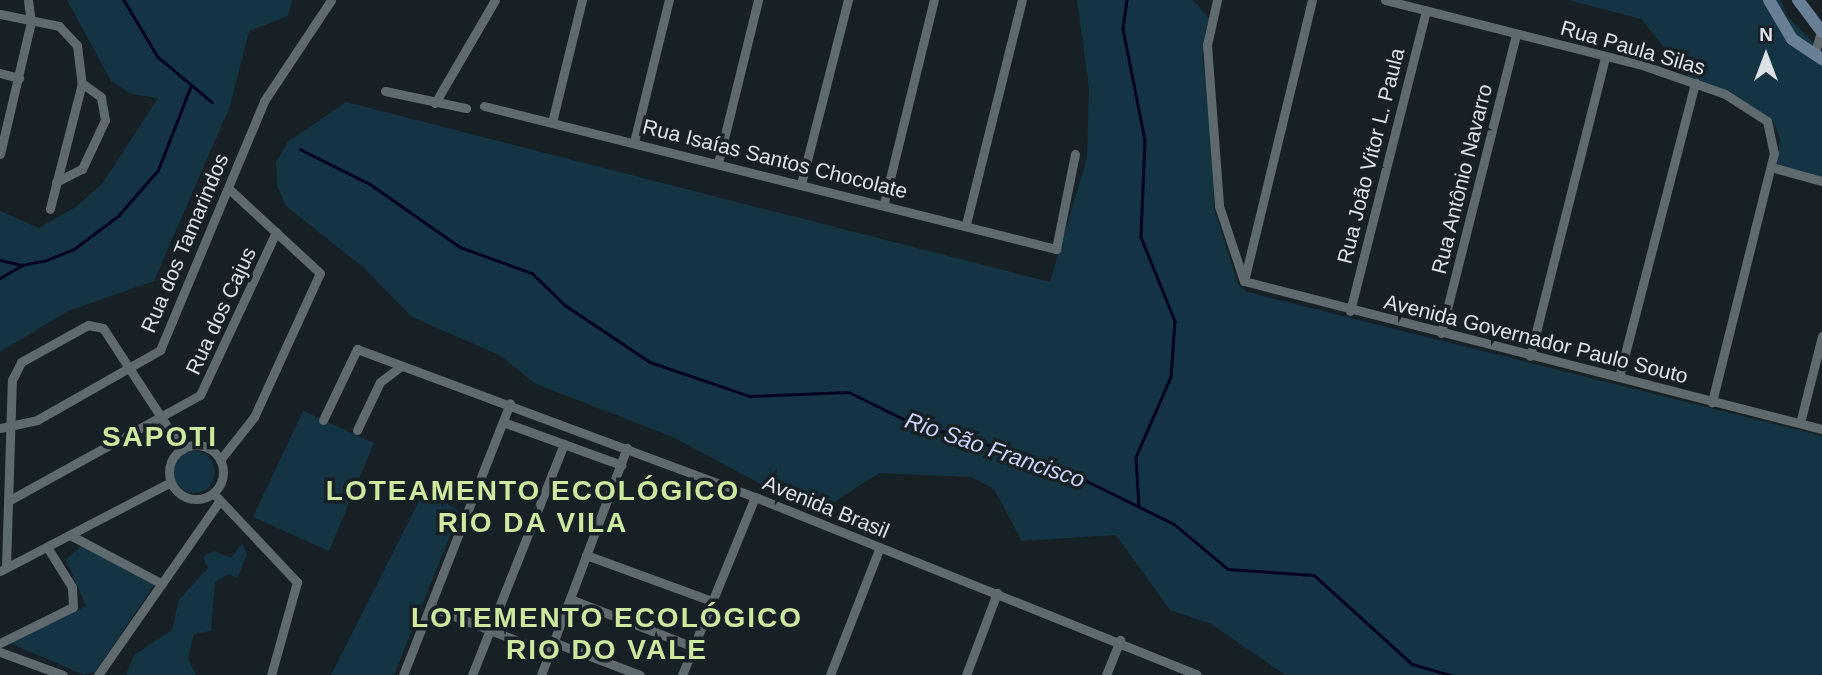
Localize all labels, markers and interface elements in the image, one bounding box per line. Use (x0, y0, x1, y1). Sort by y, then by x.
street label: Rua Paula Silas (1558, 15, 1708, 81)
north arrow (1731, 21, 1801, 91)
text: N (1759, 24, 1773, 45)
street label: Rua João Vitor L. Paula (1332, 46, 1410, 266)
street label: Rua Antônio Navarro (1426, 81, 1498, 277)
street label: Rua Isaías Santos Chocolate (640, 114, 910, 204)
street label: Rua dos Tamarindos (136, 149, 234, 337)
street label: Rua dos Cajus (180, 243, 262, 379)
street label: Avenida Governador Paulo Souto (1381, 289, 1691, 389)
water label: Rio São Francisco (902, 406, 1088, 494)
district label: SAPOTI (103, 420, 217, 454)
street label: Avenida Brasil (759, 470, 893, 544)
district label: LOTEAMENTO ECOLÓGICO RIO DA VILA (328, 474, 738, 540)
district label: LOTEMENTO ECOLÓGICO RIO DO VALE (413, 601, 801, 667)

